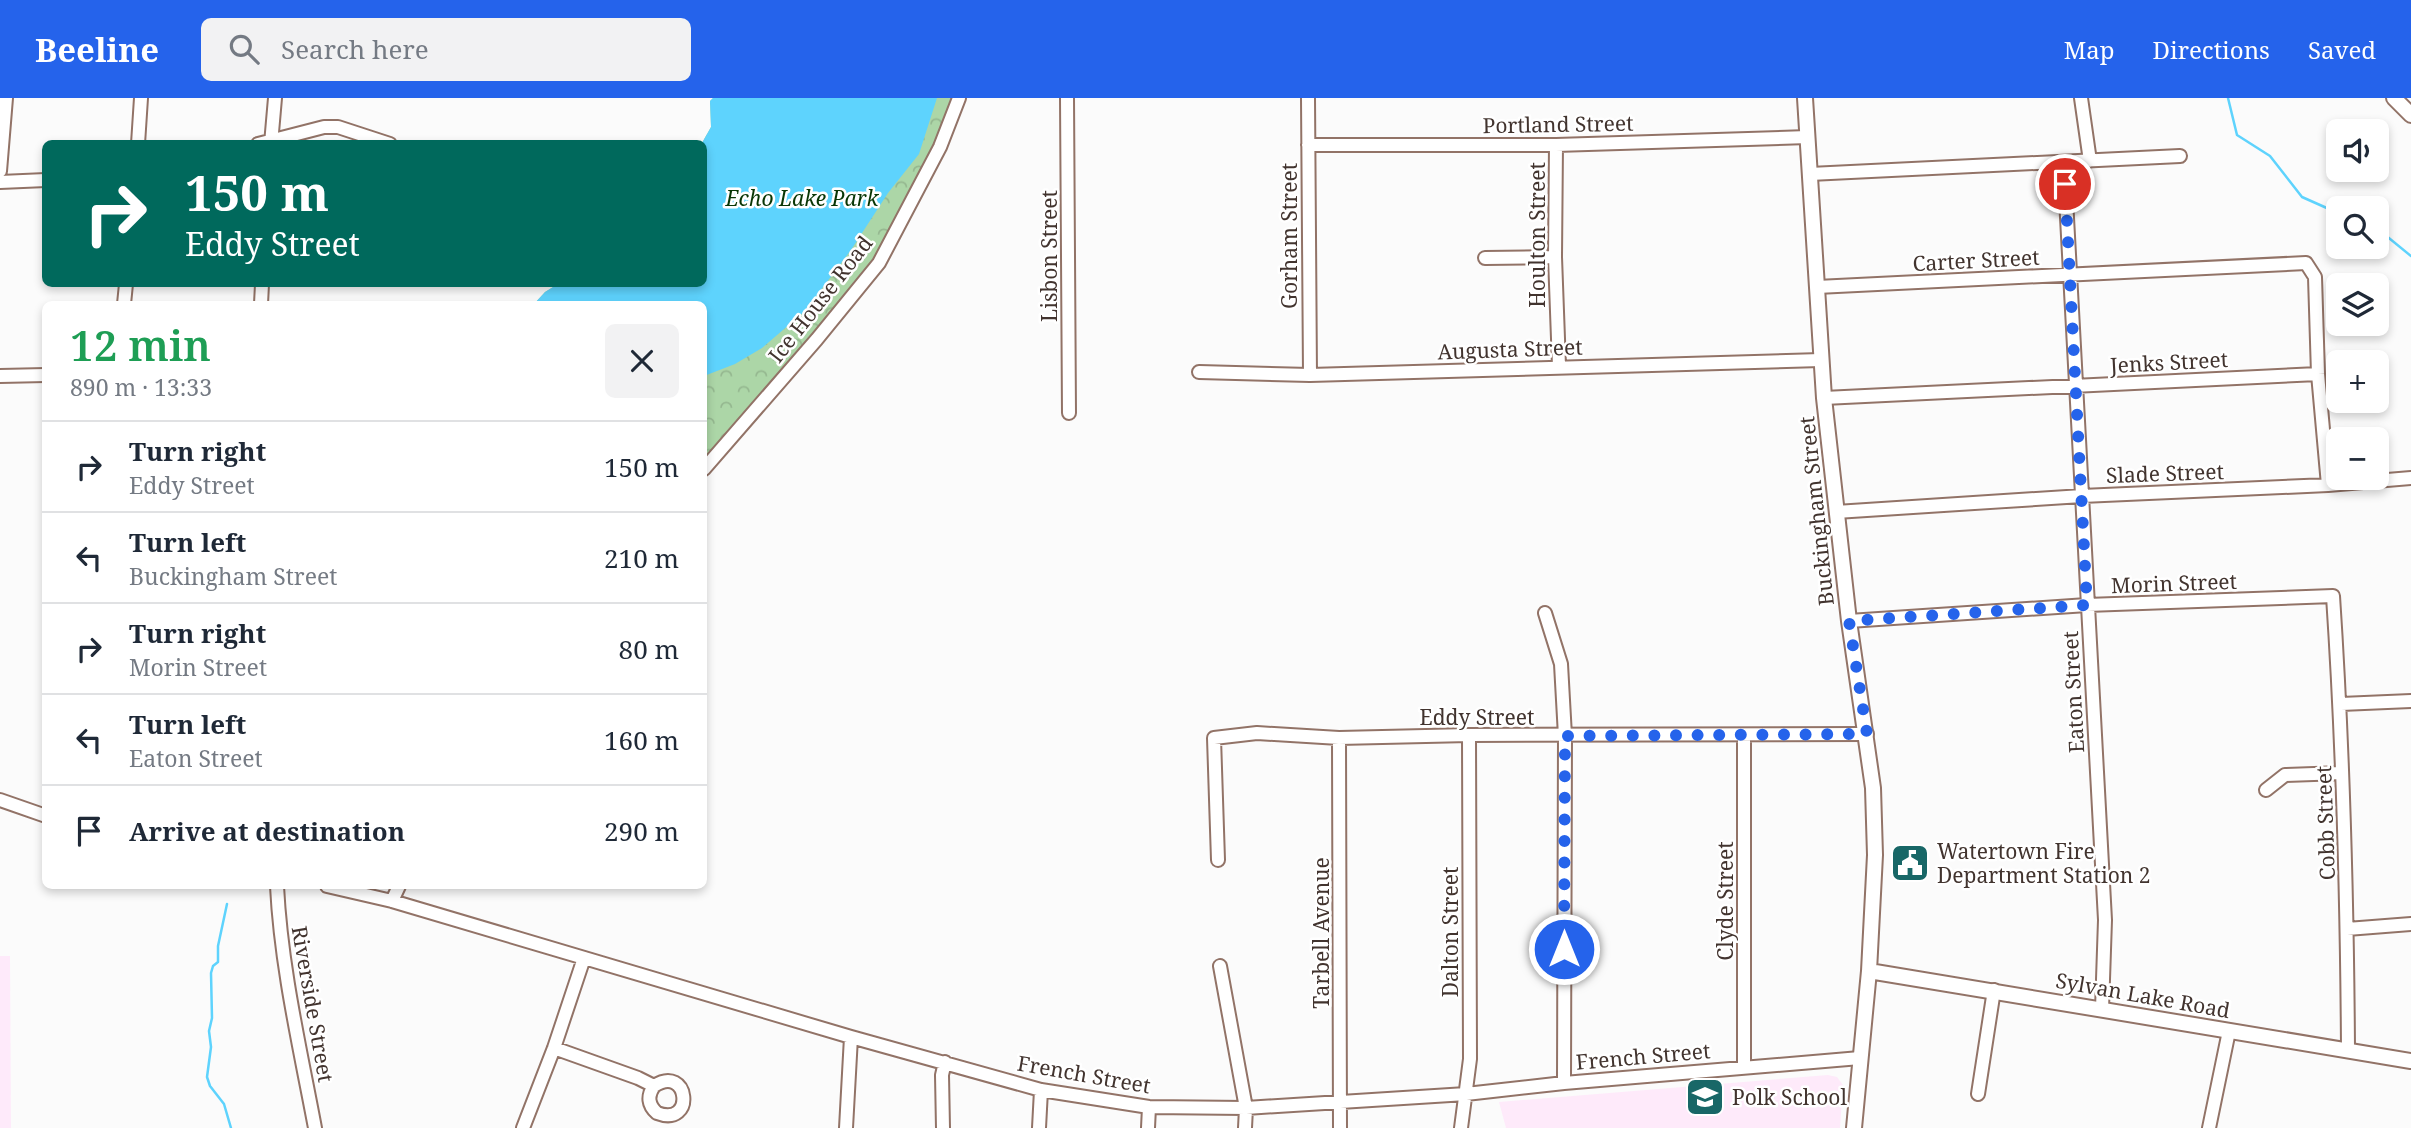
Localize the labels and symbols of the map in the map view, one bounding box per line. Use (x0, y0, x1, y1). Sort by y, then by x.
street label: Portland Street (1482, 109, 1634, 139)
pin (2035, 154, 2095, 214)
street label: Houlton Street (1523, 162, 1551, 308)
street label: Gorham Street (1275, 163, 1303, 309)
park label: Echo Lake Park (725, 184, 880, 212)
street label: Lisbon Street (1035, 190, 1063, 322)
street label: Ice House Road (762, 230, 878, 368)
street label: Carter Street (1912, 243, 2040, 277)
street label: Augusta Street (1437, 332, 1583, 366)
street label: Jenks Street (2108, 345, 2229, 379)
street label: Buckingham Street (1792, 415, 1840, 607)
street label: Slade Street (2106, 457, 2224, 489)
street label: Morin Street (2111, 567, 2237, 599)
street label: Eaton Street (2056, 630, 2090, 754)
street label: Eddy Street (1420, 703, 1534, 731)
street label: Cobb Street (2309, 765, 2341, 881)
place label: Watertown Fire Department Station 2 (1937, 837, 2151, 889)
street label: Clyde Street (1711, 841, 1739, 961)
public building icon: Watertown Fire Department Station 2 (1889, 842, 1931, 884)
street label: Tarbell Avenue (1307, 857, 1335, 1009)
street label: Dalton Street (1436, 867, 1464, 997)
position arrow (1527, 912, 1601, 986)
street label: Riverside Street (285, 924, 341, 1084)
street label: Sylvan Lake Road (2054, 966, 2232, 1024)
street label: French Street (1575, 1036, 1711, 1076)
street label: French Street (1015, 1049, 1153, 1099)
school or university icon: Polk School (1684, 1076, 1726, 1118)
place label: Polk School (1732, 1083, 1847, 1111)

